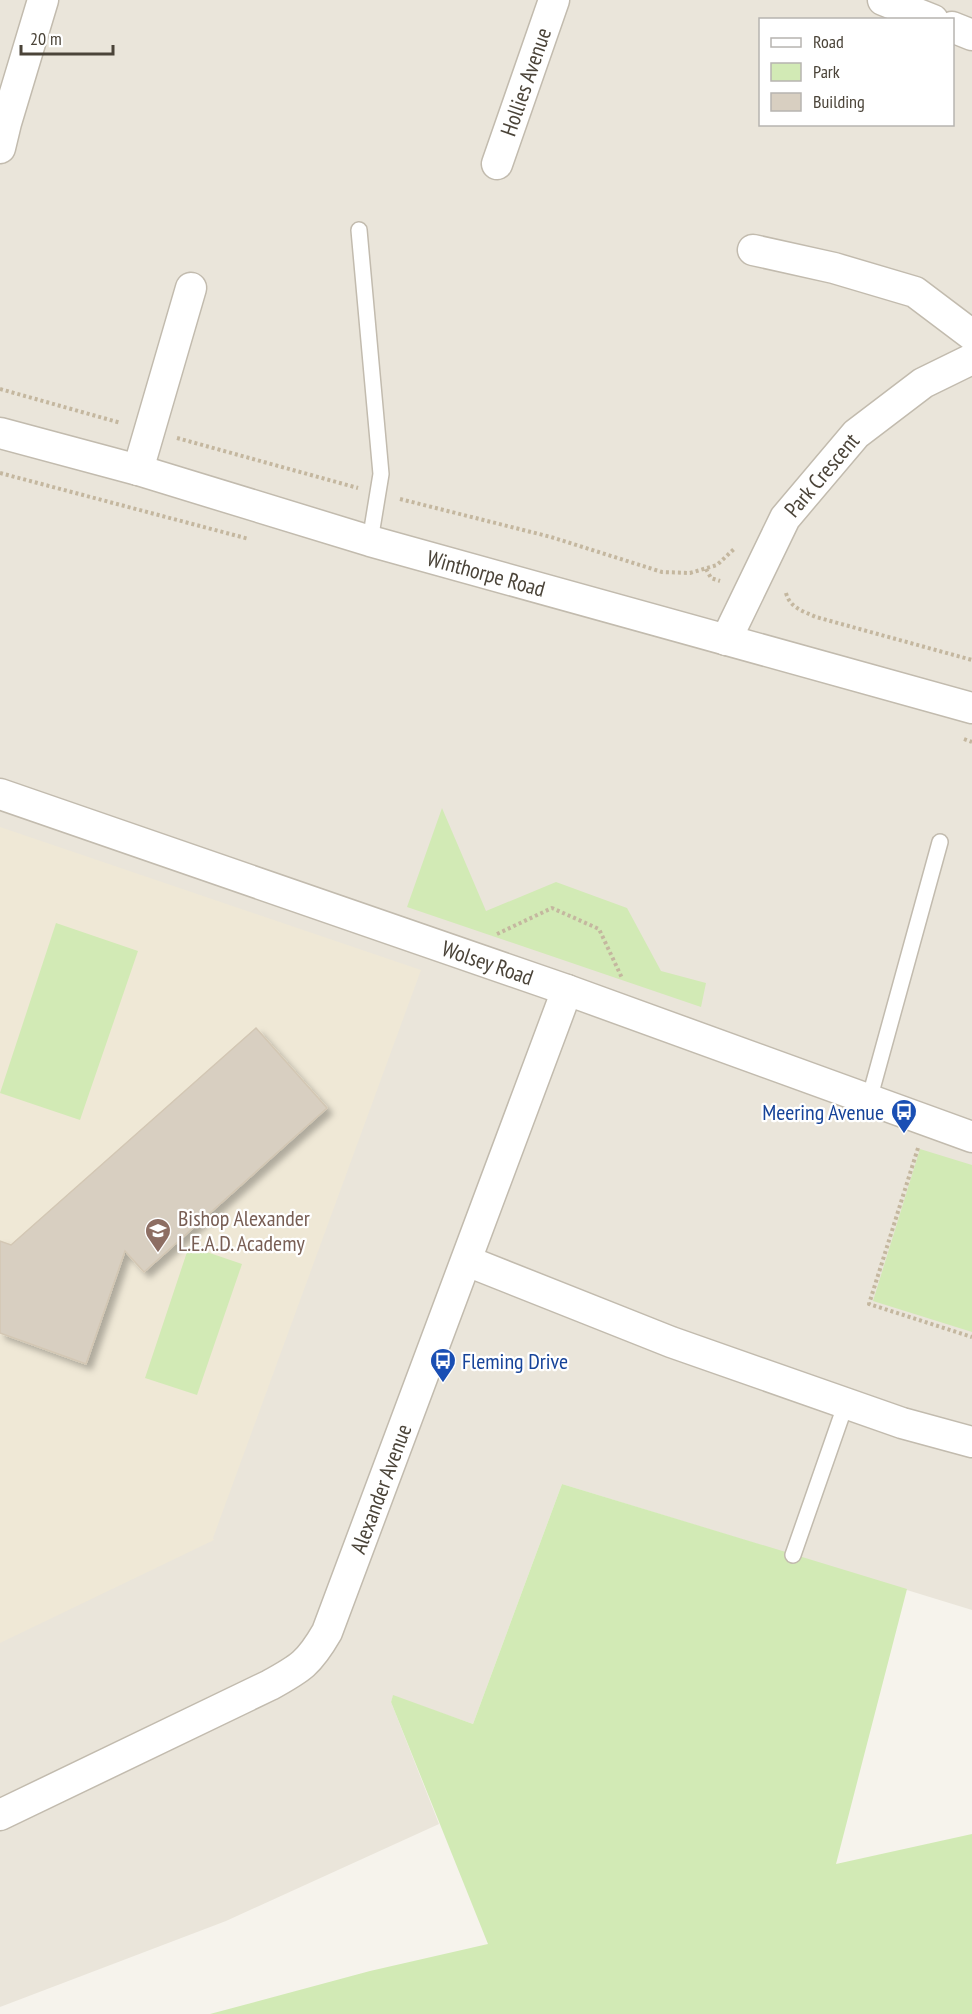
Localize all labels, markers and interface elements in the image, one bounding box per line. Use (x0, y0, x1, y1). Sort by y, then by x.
scale bar (21, 18, 112, 56)
legend (759, 18, 954, 126)
street label: Hollies Avenue (494, 24, 557, 140)
text: 20 m (30, 27, 62, 50)
text: Road (813, 30, 844, 53)
text: Park (813, 60, 840, 83)
text: Building (813, 90, 865, 113)
street label: Park Crescent (778, 427, 865, 523)
street label: Winthorpe Road (424, 543, 548, 603)
street label: Wolsey Road (438, 934, 537, 991)
bus stop icon: Meering Avenue (889, 1097, 919, 1135)
place label: Meering Avenue (762, 1098, 884, 1126)
place label: Bishop Alexander L.E.A.D. Academy (178, 1204, 310, 1257)
school or university icon: Bishop Alexander L.E.A.D. Academy (143, 1216, 173, 1254)
bus stop icon: Fleming Drive (428, 1346, 458, 1384)
place label: Fleming Drive (462, 1347, 568, 1375)
street label: Alexander Avenue (344, 1420, 418, 1557)

